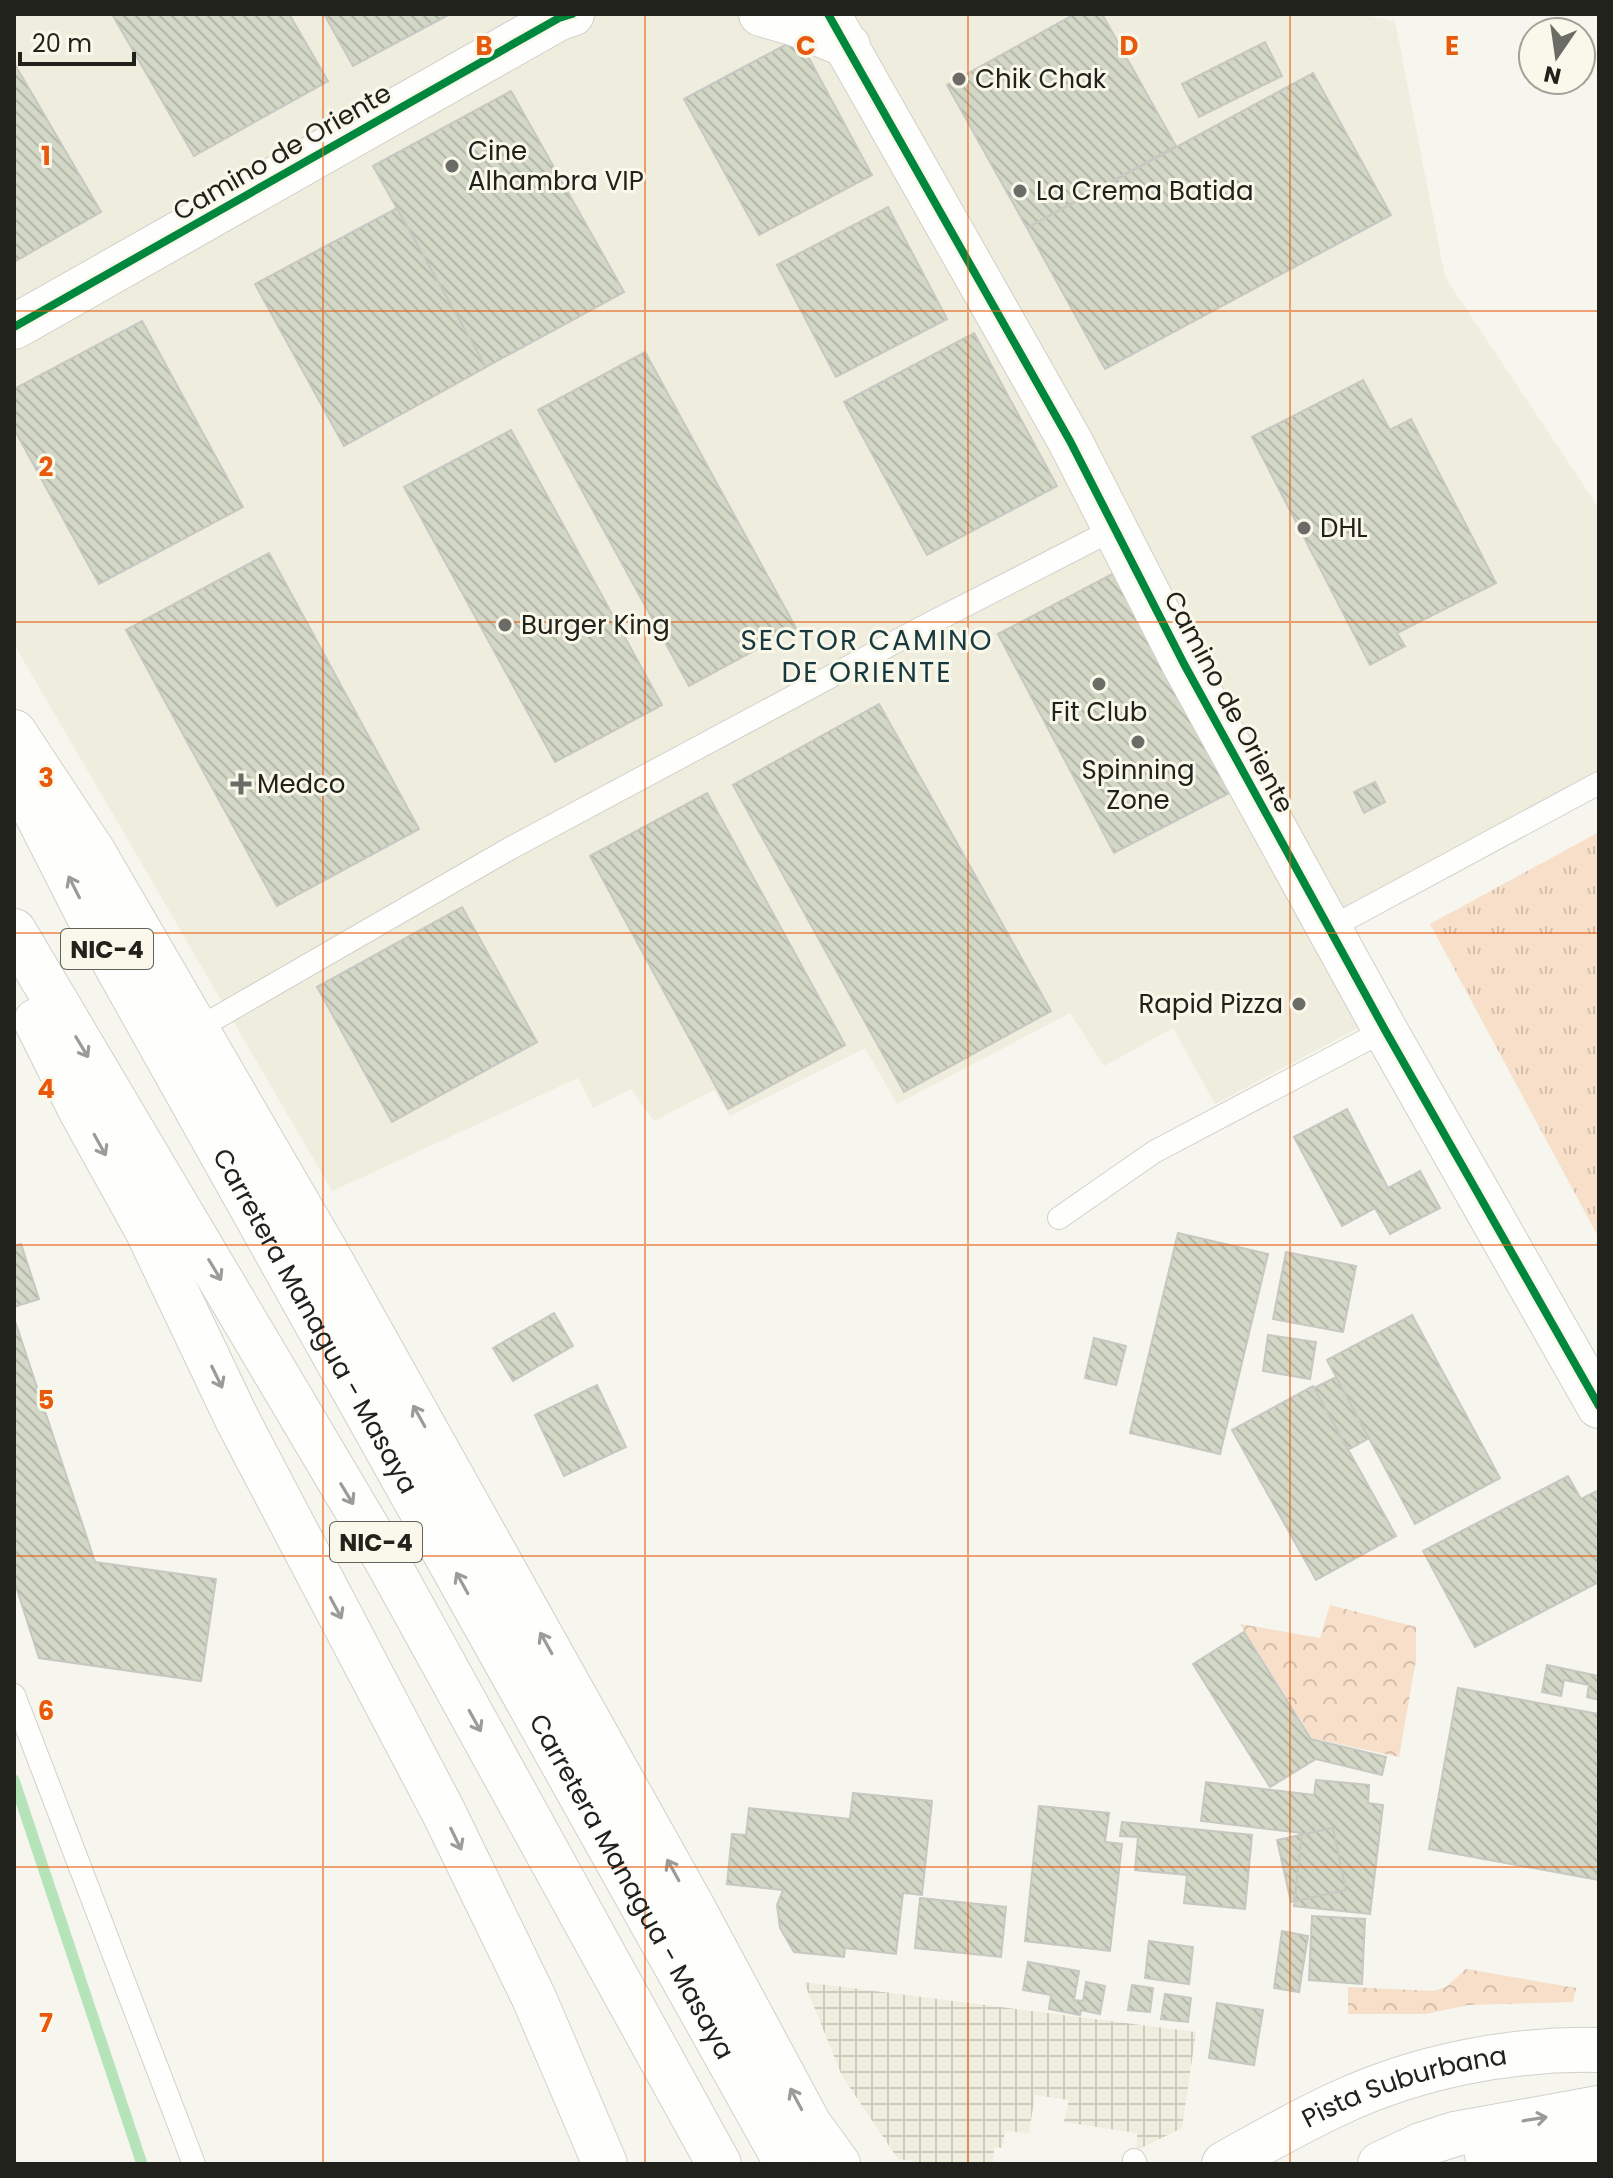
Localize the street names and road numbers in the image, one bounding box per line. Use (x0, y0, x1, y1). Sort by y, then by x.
street label: Camino de Oriente (166, 75, 398, 229)
street label: Camino de Oriente (1155, 585, 1303, 819)
road number: NIC-4 (61, 929, 153, 969)
street label: Carretera Managua - Masaya (204, 1142, 426, 1500)
road number: NIC-4 (330, 1522, 422, 1562)
street label: Carretera Managua - Masaya (521, 1707, 743, 2066)
street label: Pista Suburbana (1296, 2037, 1509, 2136)

